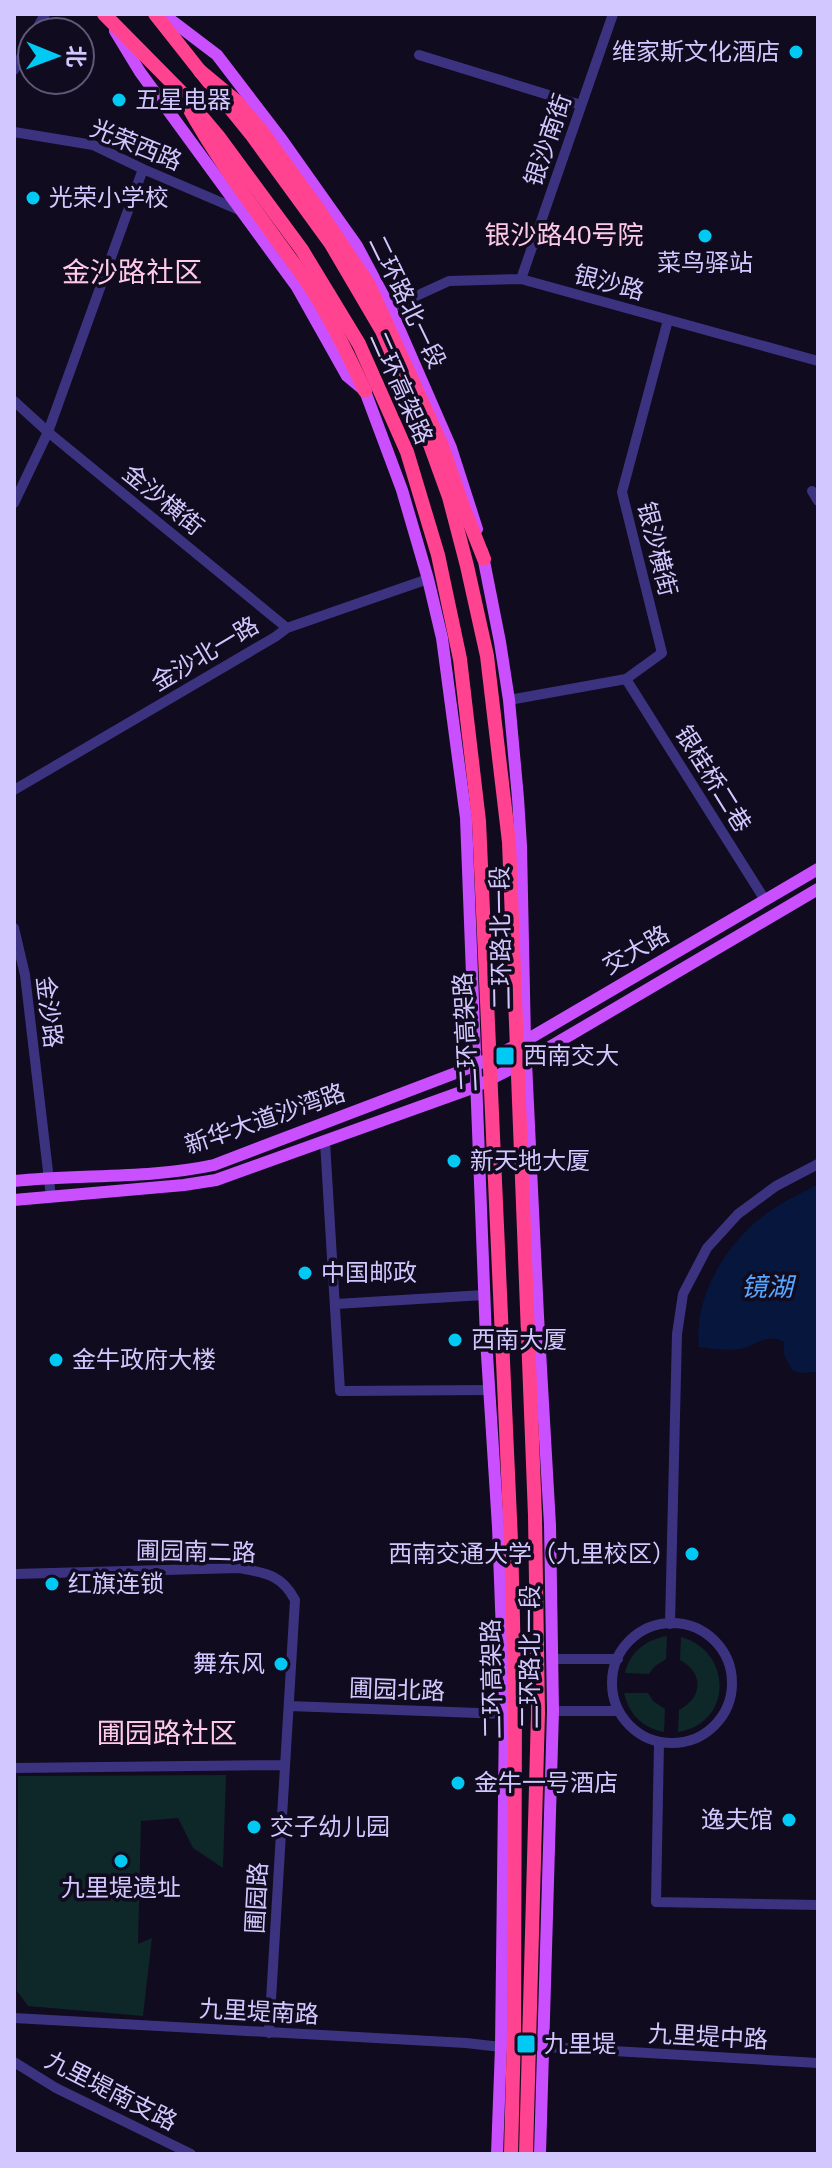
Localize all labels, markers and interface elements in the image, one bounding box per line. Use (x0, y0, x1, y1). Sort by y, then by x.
north arrow (16, 16, 96, 96)
place label: 维家斯文化酒店 (612, 38, 780, 65)
marker: 维家斯文化酒店 (787, 43, 805, 61)
text: 北 (63, 45, 88, 68)
place label: 五星电器 (135, 86, 231, 113)
street label: 银沙南街 (519, 90, 576, 190)
marker: 五星电器 (110, 91, 128, 109)
street label: 光荣西路 (87, 114, 186, 175)
place label: 光荣小学校 (49, 184, 169, 211)
marker: 光荣小学校 (24, 189, 42, 207)
district label: 银沙路40号院 (485, 220, 643, 250)
marker: 菜鸟驿站 (696, 227, 714, 245)
street label: 二环路北一段 (364, 231, 451, 372)
place label: 菜鸟驿站 (657, 249, 753, 276)
district label: 金沙路社区 (62, 257, 202, 288)
street label: 银沙路 (571, 260, 647, 305)
street label: 二环高架路 (365, 327, 438, 448)
street label: 金沙横街 (118, 459, 209, 540)
street label: 银沙横街 (633, 499, 682, 599)
street label: 金沙北一路 (146, 611, 263, 696)
street label: 银桂桥二巷 (670, 721, 757, 837)
street label: 二环路北一段 (486, 866, 515, 1010)
street label: 交大路 (598, 920, 674, 979)
street label: 二环高架路 (449, 971, 482, 1093)
street label: 金沙路 (32, 975, 67, 1049)
place label: 西南交大 (523, 1042, 619, 1069)
marker: 西南交大 (494, 1045, 516, 1067)
street label: 新华大道沙湾路 (181, 1078, 349, 1159)
place label: 新天地大厦 (470, 1147, 590, 1174)
marker: 新天地大厦 (445, 1152, 463, 1170)
place label: 中国邮政 (321, 1259, 417, 1286)
marker: 中国邮政 (296, 1264, 314, 1282)
water label: 镜湖 (741, 1272, 797, 1302)
place label: 西南大厦 (471, 1326, 567, 1353)
marker: 西南大厦 (446, 1331, 464, 1349)
place label: 金牛政府大楼 (72, 1346, 216, 1373)
marker: 金牛政府大楼 (47, 1351, 65, 1369)
street label: 圃园南二路 (136, 1537, 256, 1566)
place label: 西南交通大学（九里校区） (388, 1540, 676, 1567)
marker: 西南交通大学（九里校区） (683, 1545, 701, 1563)
place label: 红旗连锁 (68, 1570, 164, 1597)
marker: 红旗连锁 (43, 1575, 61, 1593)
street label: 二环路北一段 (516, 1585, 543, 1729)
street label: 二环高架路 (477, 1619, 506, 1739)
place label: 舞东风 (193, 1650, 265, 1677)
marker: 舞东风 (272, 1655, 290, 1673)
street label: 圃园北路 (349, 1674, 445, 1705)
district label: 圃园路社区 (97, 1718, 237, 1749)
place label: 金牛一号酒店 (474, 1769, 618, 1796)
marker: 金牛一号酒店 (449, 1774, 467, 1792)
place label: 逸夫馆 (701, 1806, 773, 1833)
marker: 逸夫馆 (780, 1811, 798, 1829)
place label: 交子幼儿园 (270, 1813, 390, 1840)
marker: 交子幼儿园 (245, 1818, 263, 1836)
marker: 九里堤遗址 (112, 1852, 130, 1870)
street label: 圃园路 (241, 1861, 272, 1935)
place label: 九里堤遗址 (61, 1874, 181, 1901)
street label: 九里堤南路 (198, 1995, 320, 2028)
street label: 九里堤中路 (647, 2020, 769, 2053)
place label: 九里堤 (544, 2030, 616, 2057)
marker: 九里堤 (515, 2033, 537, 2055)
street label: 九里堤南支路 (41, 2046, 182, 2135)

